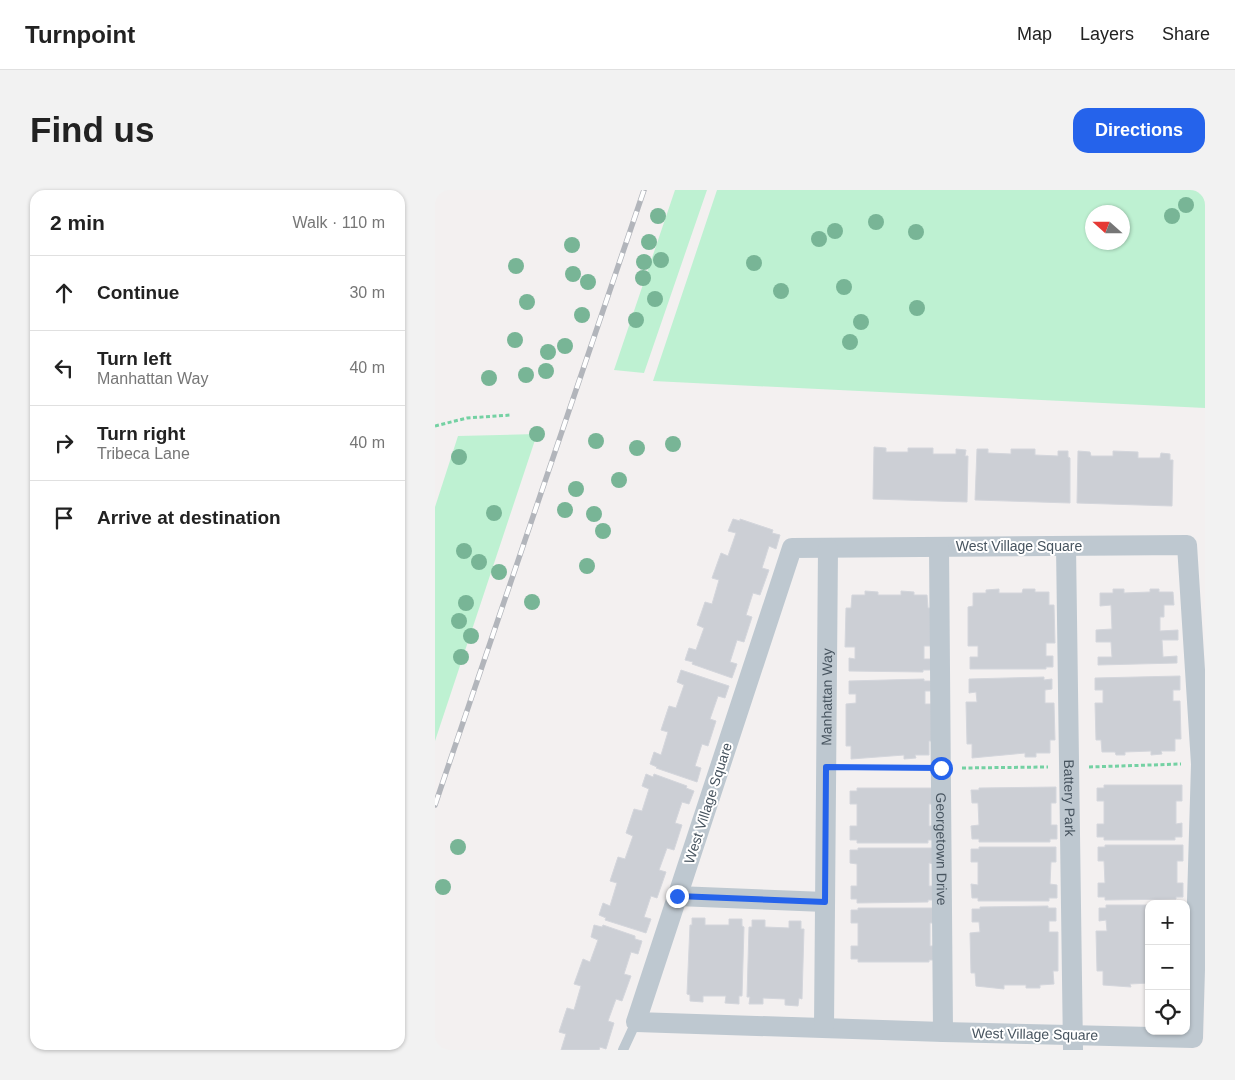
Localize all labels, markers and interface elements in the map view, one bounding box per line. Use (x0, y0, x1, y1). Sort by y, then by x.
text: Turnpoint (25, 21, 135, 48)
text: Map (1017, 24, 1052, 44)
text: Layers (1080, 24, 1134, 44)
text: Share (1162, 24, 1210, 44)
button: Directions (1073, 108, 1205, 153)
text: Find us (30, 110, 154, 149)
north arrow (1085, 205, 1130, 250)
text: 2 min (50, 211, 105, 234)
text: Walk · 110 m (293, 214, 385, 231)
icon: ahead (50, 279, 78, 307)
text: Continue (97, 282, 179, 303)
text: 30 m (349, 284, 385, 301)
text: Turn left (97, 348, 172, 369)
icon: left (50, 354, 78, 382)
text: 40 m (349, 359, 385, 376)
text: Manhattan Way (97, 370, 208, 387)
text: Turn right (97, 423, 185, 444)
icon: right (50, 429, 78, 457)
text: 40 m (349, 434, 385, 451)
text: Tribeca Lane (97, 445, 190, 462)
icon: arrive (50, 504, 78, 532)
text: Arrive at destination (97, 507, 281, 528)
street label: West Village Square (956, 538, 1082, 554)
street label: Manhattan Way (818, 648, 835, 746)
street label: West Village Square (681, 740, 735, 866)
route start (930, 757, 953, 780)
street label: Battery Park (1061, 759, 1078, 838)
street label: Georgetown Drive (933, 792, 950, 906)
route end (666, 885, 689, 908)
map controls (1145, 900, 1190, 1035)
button: + (1145, 900, 1190, 945)
button: − (1145, 945, 1190, 990)
button: locate (1145, 990, 1190, 1035)
street label: West Village Square (972, 1025, 1099, 1043)

